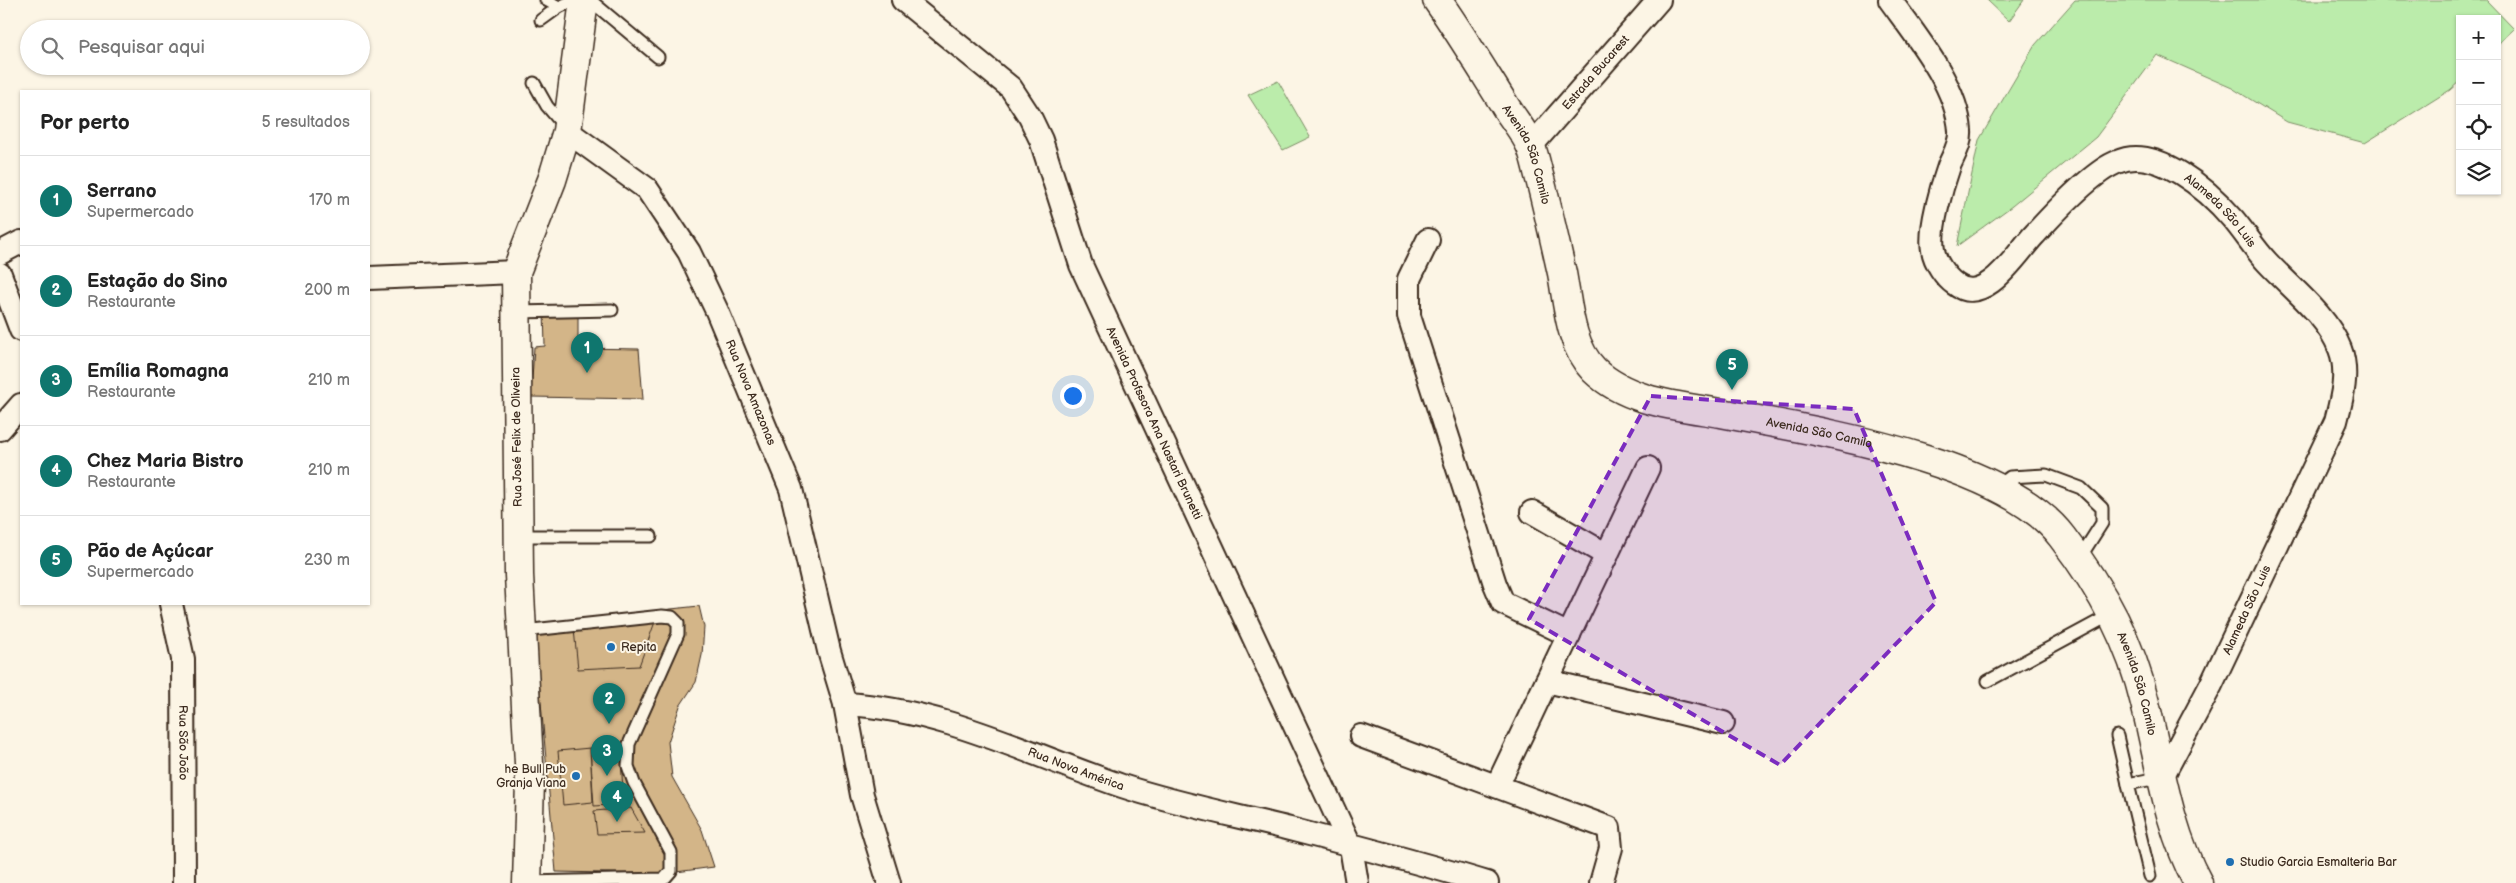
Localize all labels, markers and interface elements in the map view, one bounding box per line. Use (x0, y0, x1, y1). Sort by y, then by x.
map controls (2456, 15, 2501, 195)
button: + (2456, 15, 2501, 60)
search box (20, 20, 370, 75)
street label: Estrada Bucarest (1559, 32, 1633, 113)
icon: search (38, 34, 66, 62)
text: Pesquisar aqui (78, 36, 205, 59)
button: − (2456, 60, 2501, 105)
street label: Avenida São Camilo (1499, 102, 1554, 206)
button: locate (2456, 105, 2501, 150)
text: Por perto (40, 110, 130, 135)
text: 5 resultados (262, 113, 350, 132)
button: layers (2456, 150, 2501, 195)
street label: Alameda São Luis (2182, 170, 2259, 250)
text: Serrano (87, 180, 157, 203)
text: 1 (53, 191, 59, 210)
text: 170 m (309, 191, 350, 210)
text: Supermercado (87, 203, 194, 222)
text: Estação do Sino (87, 270, 228, 293)
text: 2 (51, 281, 61, 300)
text: 200 m (304, 281, 350, 300)
text: Restaurante (87, 293, 176, 312)
street label: Avenida Profssora Ana Nastari Brunetti (1103, 324, 1206, 522)
pin: 1 (571, 332, 603, 373)
street label: Rua Nova Amazonas (722, 337, 779, 447)
pin: 5 (1716, 349, 1748, 390)
text: Emília Romagna (87, 360, 229, 383)
street label: Rua José Felix de Oliveira (508, 367, 526, 507)
text: 3 (51, 371, 61, 390)
text: 210 m (308, 371, 350, 390)
text: Restaurante (87, 383, 176, 402)
your location (1060, 383, 1086, 409)
street label: Avenida São Camilo (1765, 414, 1874, 451)
text: Chez Maria Bistro (87, 450, 244, 473)
text: 4 (51, 461, 61, 480)
text: 210 m (308, 461, 350, 480)
text: Restaurante (87, 473, 176, 492)
text: Pão de Açúcar (87, 540, 213, 563)
text: 5 (51, 551, 61, 570)
text: 230 m (304, 551, 350, 570)
text: Supermercado (87, 563, 194, 582)
street label: Alameda São Luis (2220, 563, 2274, 657)
street label: Avenida São Camilo (2114, 630, 2160, 737)
place label: Repita (621, 640, 657, 655)
marker: Repita (605, 641, 617, 653)
pin: 2 (593, 683, 625, 724)
street label: Rua São João (176, 705, 191, 781)
pin: 3 (591, 735, 623, 776)
street label: Rua Nova América (1026, 744, 1126, 794)
place label: he Bull Pub Granja Viana (496, 762, 566, 791)
marker: he Bull Pub Granja Viana (570, 770, 582, 782)
pin: 4 (601, 781, 633, 822)
place label: Studio Garcia Esmalteria Bar (2240, 855, 2397, 870)
marker: Studio Garcia Esmalteria Bar (2224, 856, 2236, 868)

